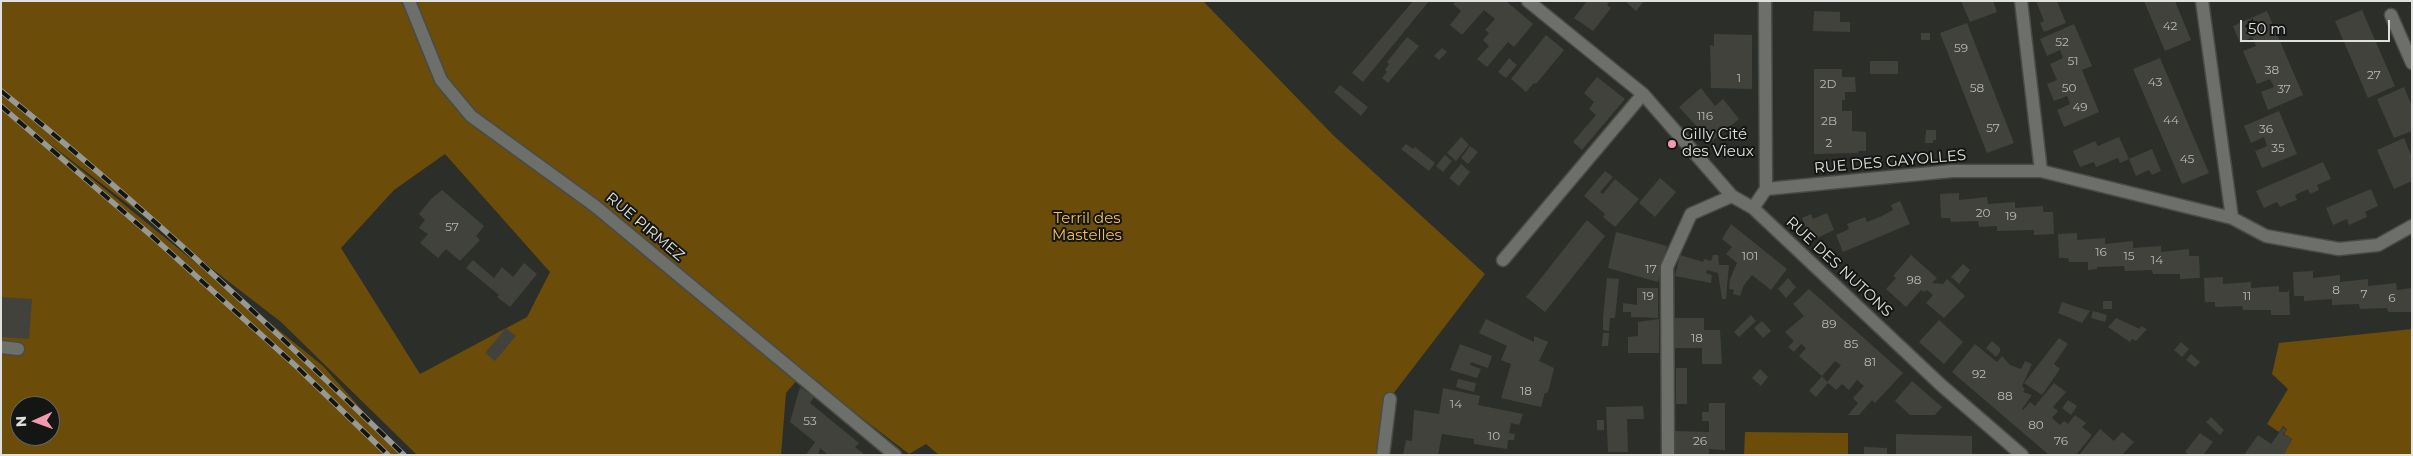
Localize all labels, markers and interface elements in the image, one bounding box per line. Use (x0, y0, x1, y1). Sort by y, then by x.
scale bar (2243, 10, 2393, 42)
house number: 42 (2163, 19, 2177, 33)
text: 50 m (2248, 19, 2286, 38)
house number: 52 (2055, 35, 2069, 49)
house number: 59 (1954, 41, 1968, 55)
house number: 51 (2067, 54, 2079, 68)
house number: 38 (2265, 63, 2279, 77)
house number: 27 (2367, 68, 2381, 82)
house number: 1 (1737, 71, 1741, 85)
house number: 43 (2148, 75, 2162, 89)
house number: 2D (1820, 77, 1836, 91)
house number: 58 (1970, 81, 1984, 95)
house number: 50 (2062, 81, 2076, 95)
house number: 37 (2277, 82, 2291, 96)
house number: 49 (2072, 100, 2088, 114)
house number: 116 (1697, 109, 1713, 123)
house number: 44 (2163, 113, 2179, 127)
house number: 2B (1821, 114, 1837, 128)
house number: 57 (1986, 121, 2000, 135)
house number: 36 (2259, 122, 2273, 136)
place label: Gilly Cité des Vieux (1682, 126, 1754, 161)
house number: 2 (1826, 136, 1832, 150)
marker: Gilly Cité des Vieux (1666, 138, 1678, 150)
house number: 35 (2271, 141, 2285, 155)
street label: RUE DES GAYOLLES (1813, 146, 1967, 178)
house number: 45 (2180, 152, 2194, 166)
street label: RUE PIRMEZ (602, 189, 688, 265)
house number: 20 (1976, 206, 1990, 220)
house number: 19 (2005, 209, 2017, 223)
park label: Terril des Mastelles (1052, 210, 1122, 245)
street label: RUE DES NUTONS (1782, 213, 1896, 321)
house number: 57 (445, 220, 459, 234)
house number: 16 (2095, 245, 2107, 259)
house number: 101 (1742, 249, 1758, 263)
house number: 15 (2123, 249, 2135, 263)
house number: 14 (2151, 253, 2163, 267)
house number: 17 (1645, 262, 1657, 276)
house number: 98 (1907, 273, 1921, 287)
house number: 8 (2332, 283, 2340, 297)
house number: 7 (2360, 287, 2368, 301)
house number: 19 (1642, 289, 1654, 303)
house number: 11 (2243, 289, 2251, 303)
house number: 6 (2388, 291, 2396, 305)
house number: 89 (1822, 317, 1836, 331)
house number: 18 (1691, 331, 1703, 345)
house number: 85 (1844, 337, 1858, 351)
house number: 81 (1864, 355, 1876, 369)
house number: 92 (1972, 367, 1986, 381)
house number: 18 (1520, 384, 1532, 398)
house number: 88 (1997, 389, 2013, 403)
north arrow (10, 396, 60, 446)
house number: 14 (1450, 397, 1462, 411)
house number: 53 (803, 414, 817, 428)
text: N (12, 416, 30, 427)
house number: 80 (2028, 418, 2044, 432)
house number: 10 (1488, 429, 1500, 443)
house number: 26 (1693, 434, 1707, 448)
house number: 76 (2054, 434, 2068, 448)

